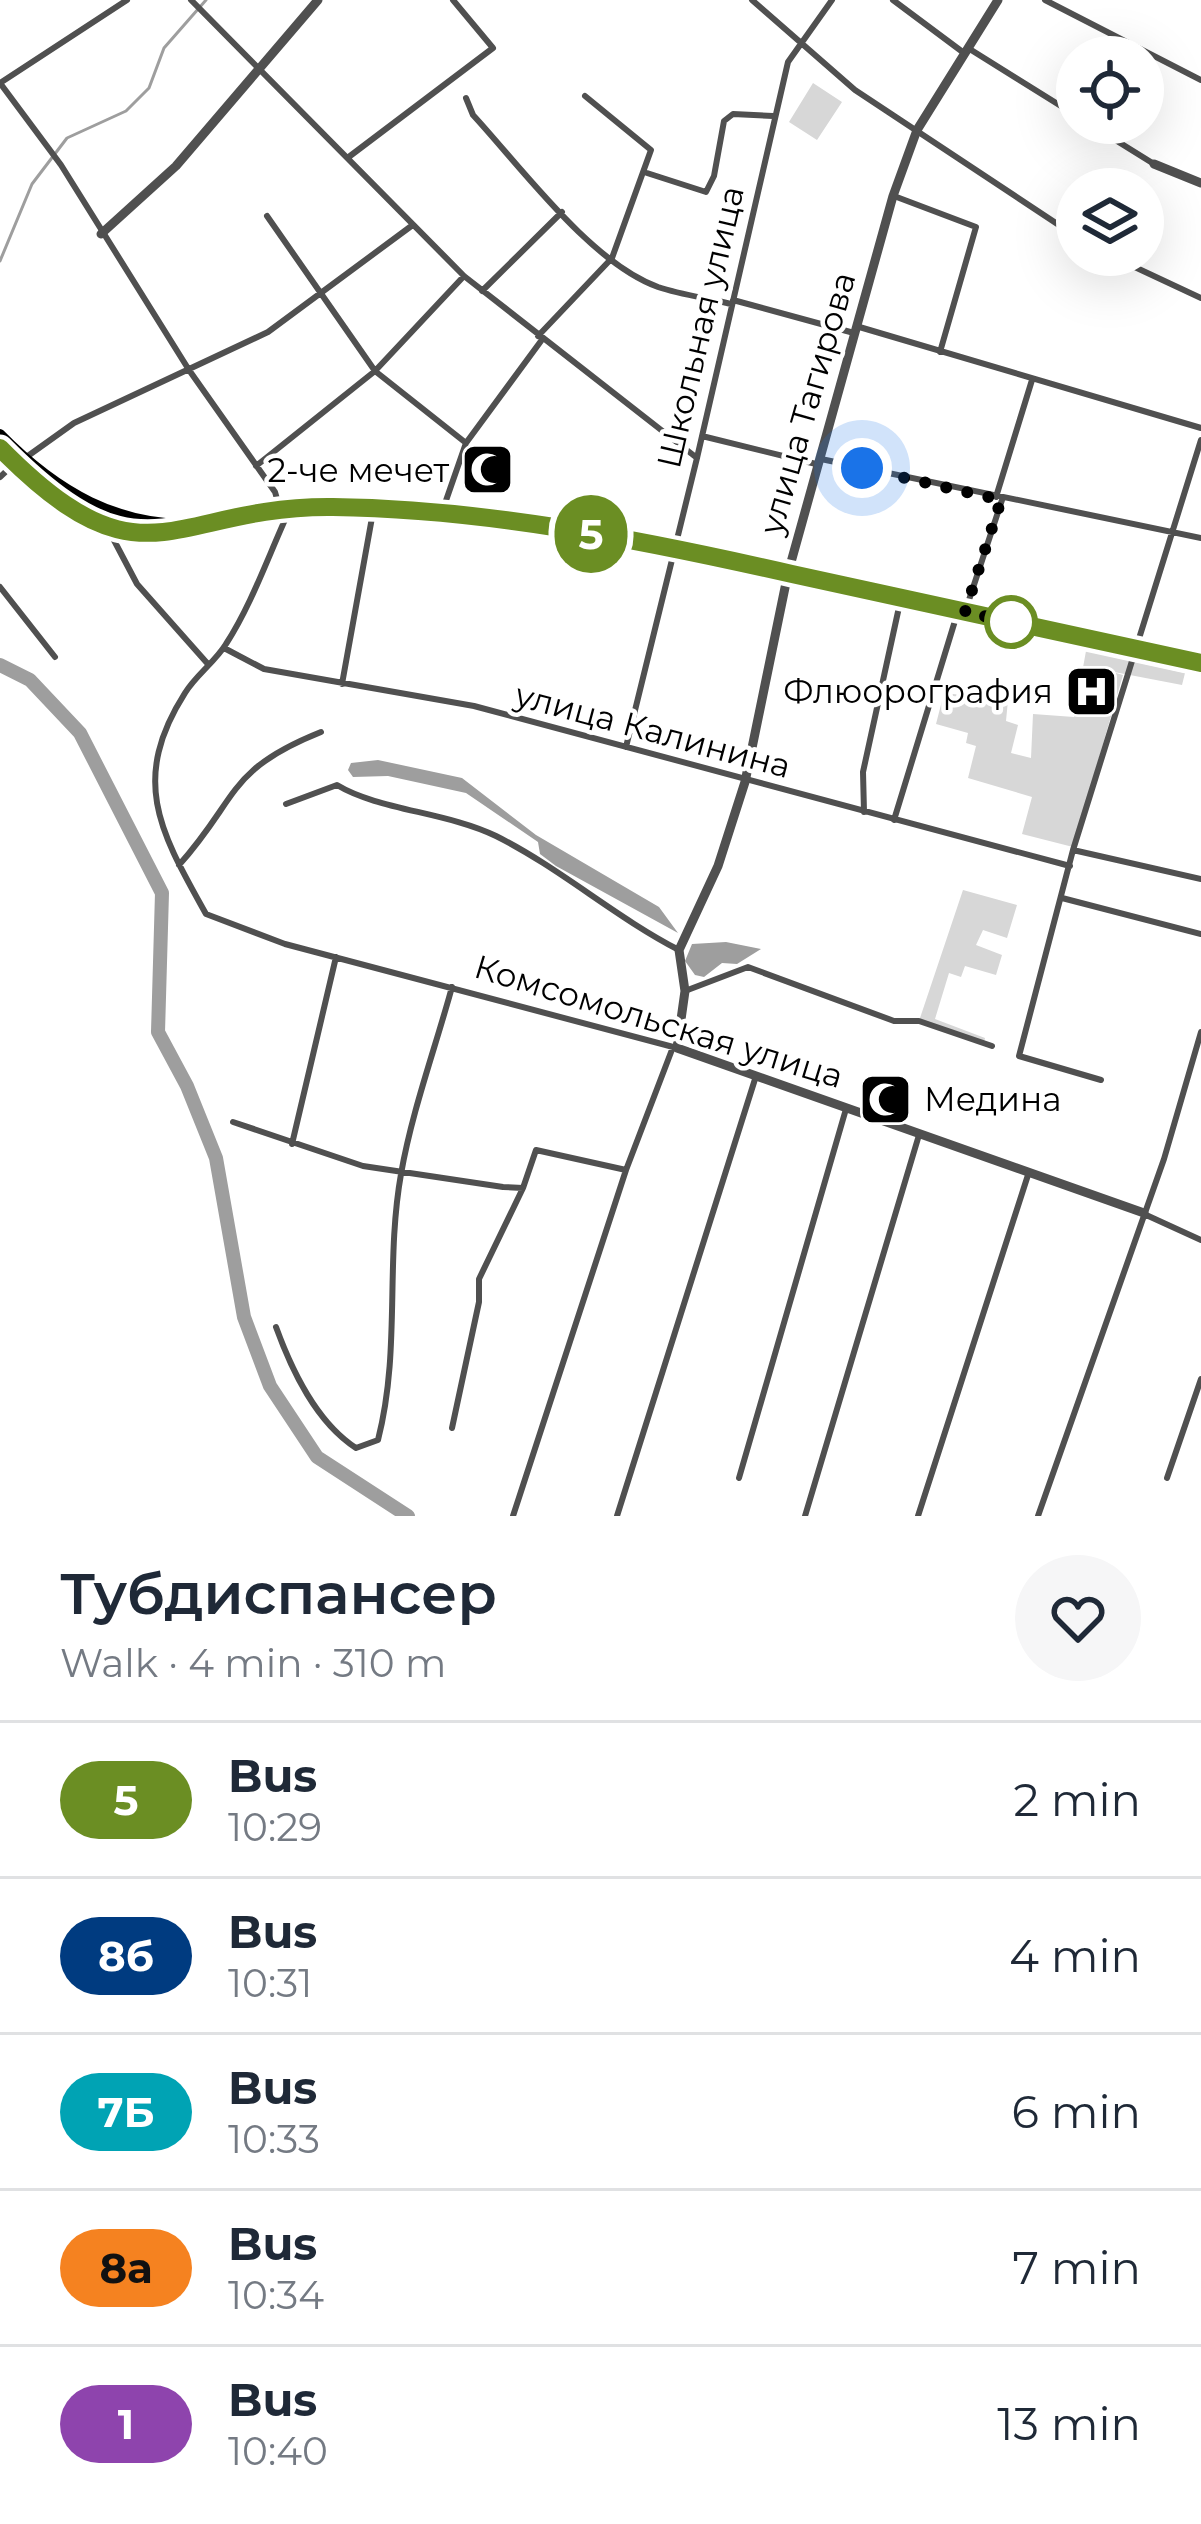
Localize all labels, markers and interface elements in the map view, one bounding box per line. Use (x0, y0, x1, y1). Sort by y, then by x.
map controls (1056, 36, 1164, 276)
button: locate (1056, 36, 1164, 144)
button: layers (1056, 168, 1164, 276)
street label: Школьная улица (648, 182, 752, 472)
street label: улица Тагирова (750, 267, 864, 540)
your location (832, 438, 892, 498)
mosque icon: 2-че мечет (460, 442, 516, 498)
place label: 2-че мечет (268, 450, 449, 490)
line badge: 5 (552, 495, 630, 573)
text: 5 (579, 508, 604, 560)
unlabelled marker (986, 597, 1036, 647)
hospital icon: Флюорография (1064, 663, 1120, 719)
place label: Флюорография (783, 671, 1053, 711)
street label: улица Калинина (510, 674, 795, 786)
street label: Комсомольская улица (470, 946, 848, 1096)
mosque icon: Медина (857, 1071, 913, 1127)
place label: Медина (924, 1079, 1062, 1119)
button: heart (1015, 1555, 1141, 1681)
text: Тубдиспансер (60, 1559, 497, 1628)
text: Walk · 4 min · 310 m (60, 1639, 446, 1687)
text: Bus (228, 1748, 317, 1803)
text: 2 min (1013, 1772, 1141, 1827)
text: 5 (114, 1774, 139, 1826)
text: 10:29 (228, 1803, 322, 1851)
text: Bus (228, 1904, 317, 1959)
text: 4 min (1009, 1928, 1141, 1983)
text: 8б (98, 1930, 154, 1982)
text: 10:31 (228, 1959, 312, 2007)
text: Bus (228, 2060, 317, 2115)
text: 6 min (1012, 2084, 1141, 2139)
text: 7Б (97, 2086, 155, 2138)
text: 10:33 (228, 2115, 320, 2163)
text: Bus (228, 2216, 317, 2271)
text: 7 min (1012, 2240, 1141, 2295)
text: 8а (99, 2242, 153, 2294)
text: 10:34 (228, 2271, 324, 2319)
text: Bus (228, 2372, 317, 2427)
text: 13 min (997, 2396, 1141, 2451)
text: 1 (118, 2398, 134, 2450)
text: 10:40 (228, 2427, 328, 2475)

